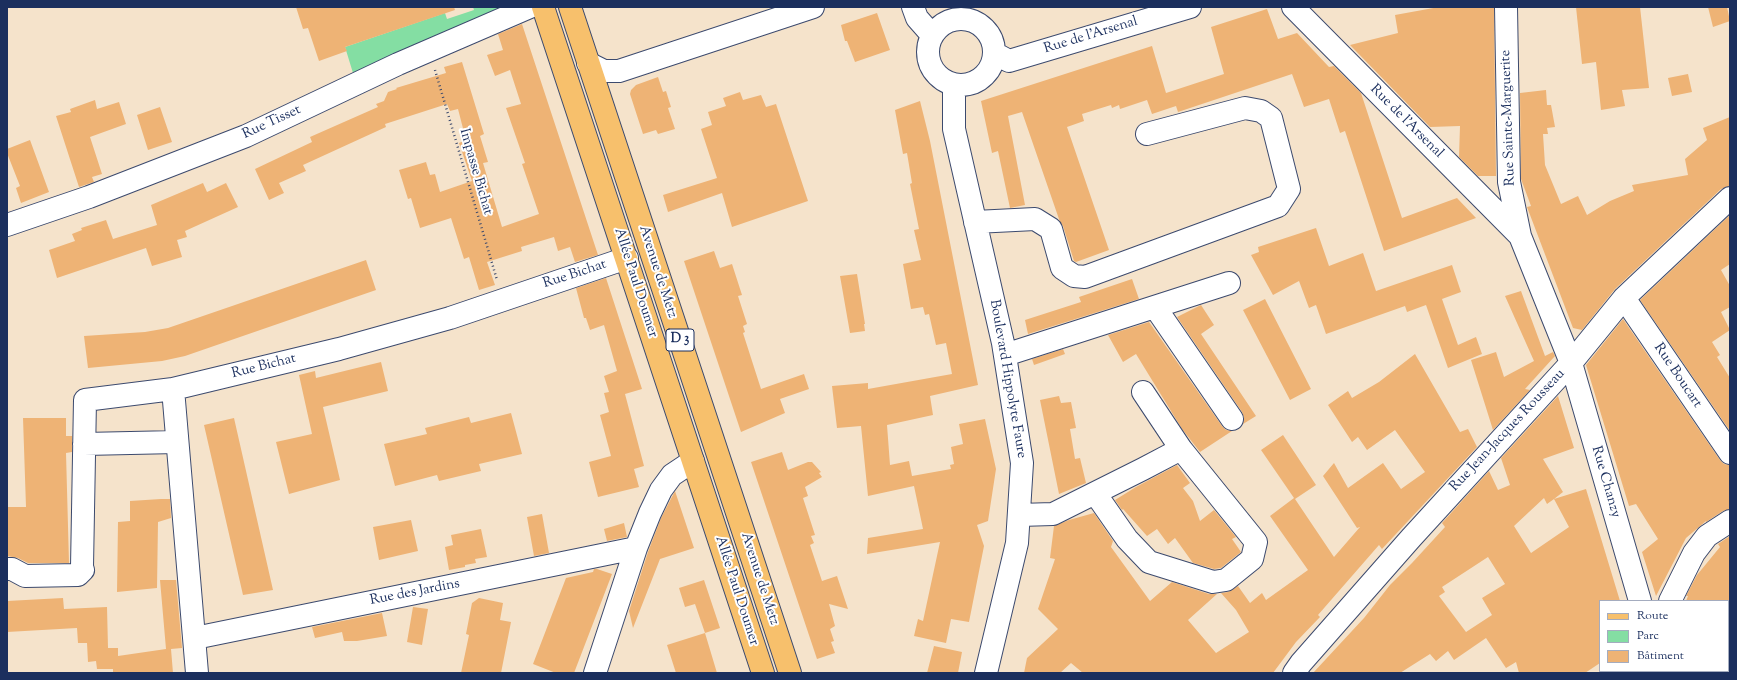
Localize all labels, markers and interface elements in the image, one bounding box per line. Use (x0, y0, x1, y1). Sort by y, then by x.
street label: Rue de l'Arsenal (1042, 14, 1140, 58)
street label: Rue Sainte-Marguerite (1498, 50, 1520, 186)
street label: Rue de l'Arsenal (1366, 82, 1446, 162)
street label: Rue Tisset (240, 102, 304, 144)
street label: Impasse Bichat (455, 127, 495, 217)
street label: Avenue de Metz (634, 224, 680, 320)
street label: Allée Paul Doumer (609, 226, 661, 340)
street label: Rue Bichat (541, 257, 609, 293)
street label: Boulevard Hippolyte Faure (985, 298, 1029, 460)
road number: D 3 (666, 329, 694, 351)
street label: Rue Boucart (1649, 340, 1705, 412)
street label: Rue Bichat (230, 351, 298, 383)
street label: Rue Jean-Jacques Rousseau (1447, 366, 1569, 496)
street label: Rue Chanzy (1587, 444, 1623, 520)
street label: Avenue de Metz (736, 531, 782, 627)
street label: Allée Paul Doumer (710, 534, 762, 648)
street label: Rue des Jardins (369, 576, 461, 610)
legend (1599, 600, 1729, 672)
text: Route (1637, 607, 1668, 625)
text: Parc (1637, 627, 1659, 645)
text: Bâtiment (1637, 647, 1684, 665)

